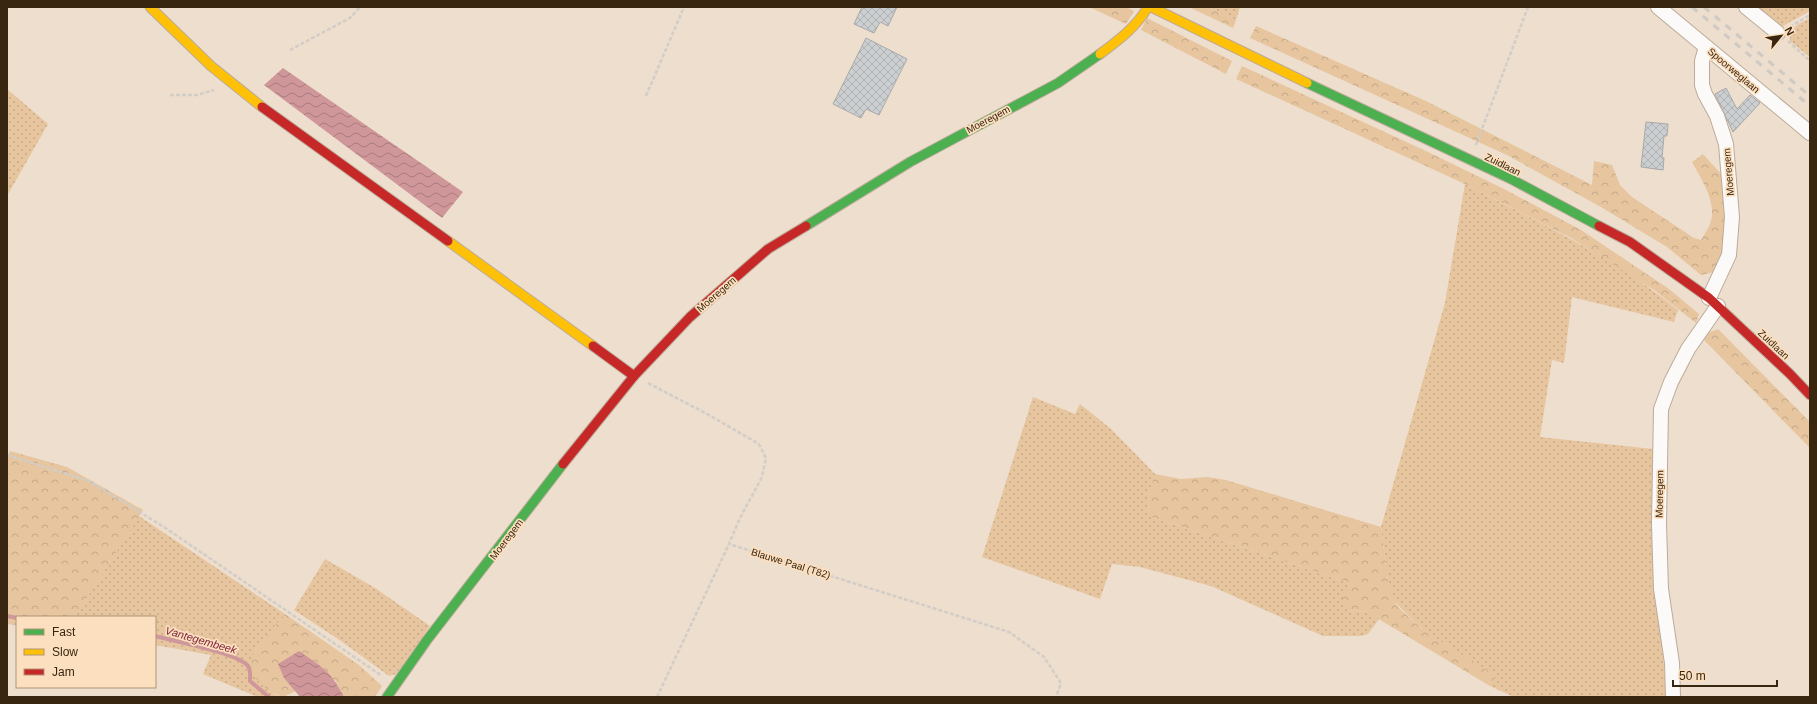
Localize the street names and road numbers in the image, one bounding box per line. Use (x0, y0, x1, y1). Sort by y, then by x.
street label: Spoorweglaan (1706, 46, 1762, 95)
street label: Moeregem (965, 103, 1012, 136)
street label: Moeregem (1721, 148, 1736, 196)
street label: Zuidlaan (1483, 151, 1522, 178)
street label: Moeregem (695, 275, 738, 314)
street label: Zuidlaan (1756, 327, 1791, 361)
street label: Moeregem (1654, 470, 1665, 518)
street label: Moeregem (488, 517, 525, 562)
street label: Blauwe Paal (T82) (750, 546, 832, 581)

